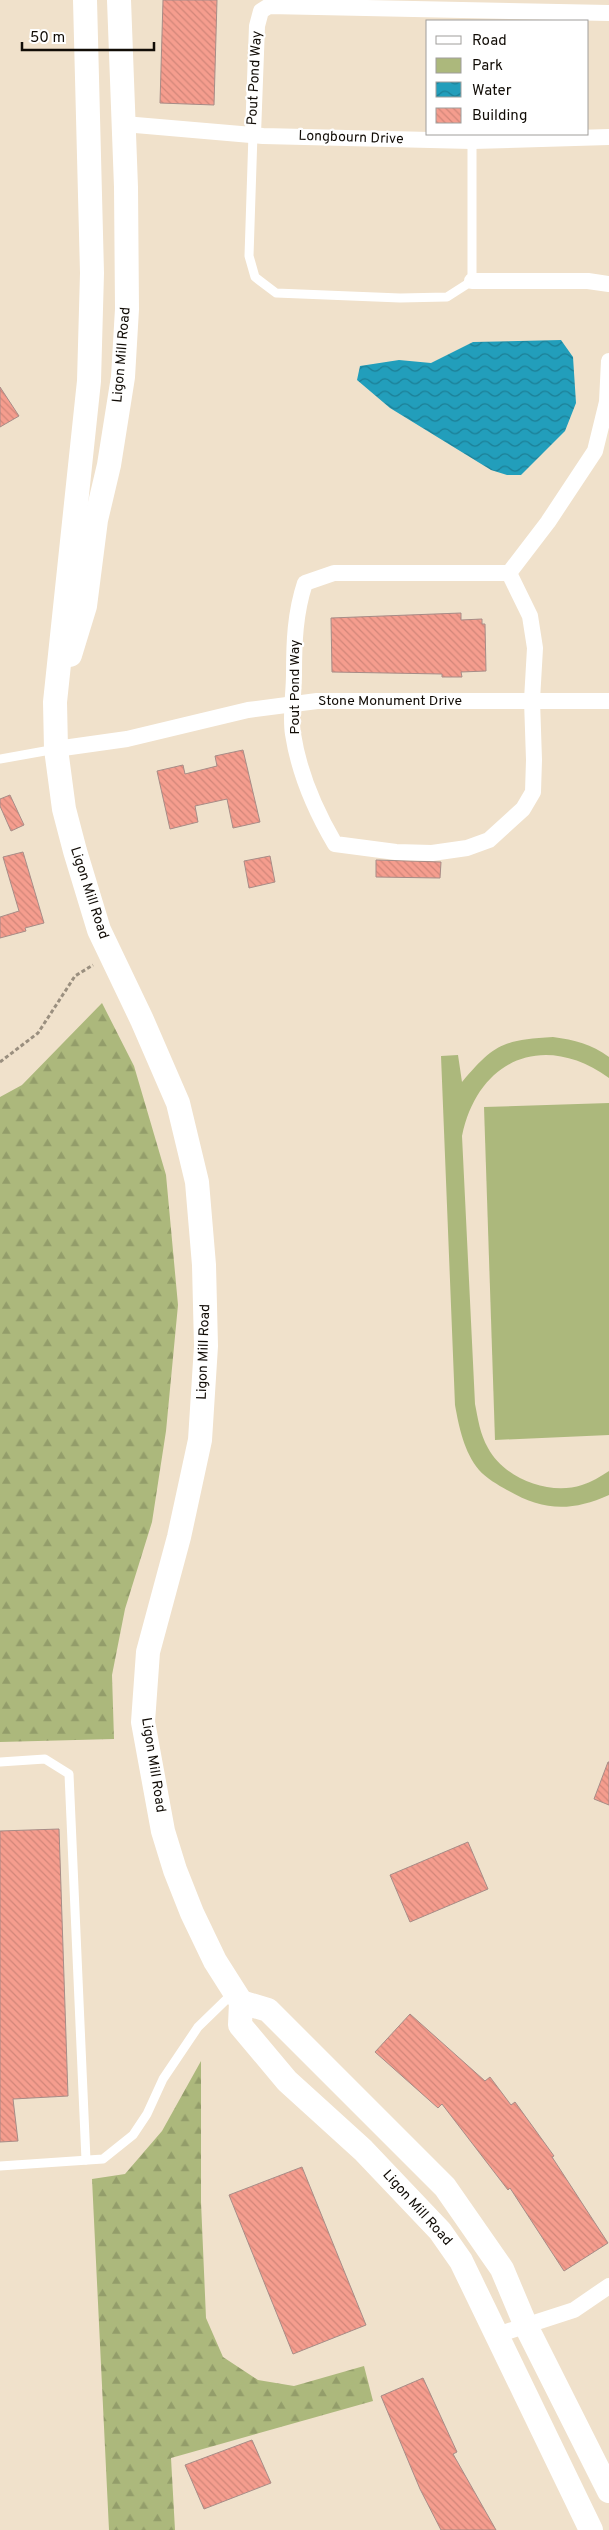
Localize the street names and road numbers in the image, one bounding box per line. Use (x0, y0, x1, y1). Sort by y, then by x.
street label: Pout Pond Way (244, 30, 266, 126)
street label: Longbourn Drive (298, 128, 404, 148)
street label: Ligon Mill Road (109, 306, 135, 404)
street label: Pout Pond Way (287, 640, 304, 734)
street label: Stone Monument Drive (318, 693, 462, 710)
street label: Ligon Mill Road (66, 845, 112, 941)
street label: Ligon Mill Road (194, 1304, 214, 1400)
street label: Ligon Mill Road (137, 1716, 169, 1814)
street label: Ligon Mill Road (379, 2167, 455, 2249)

